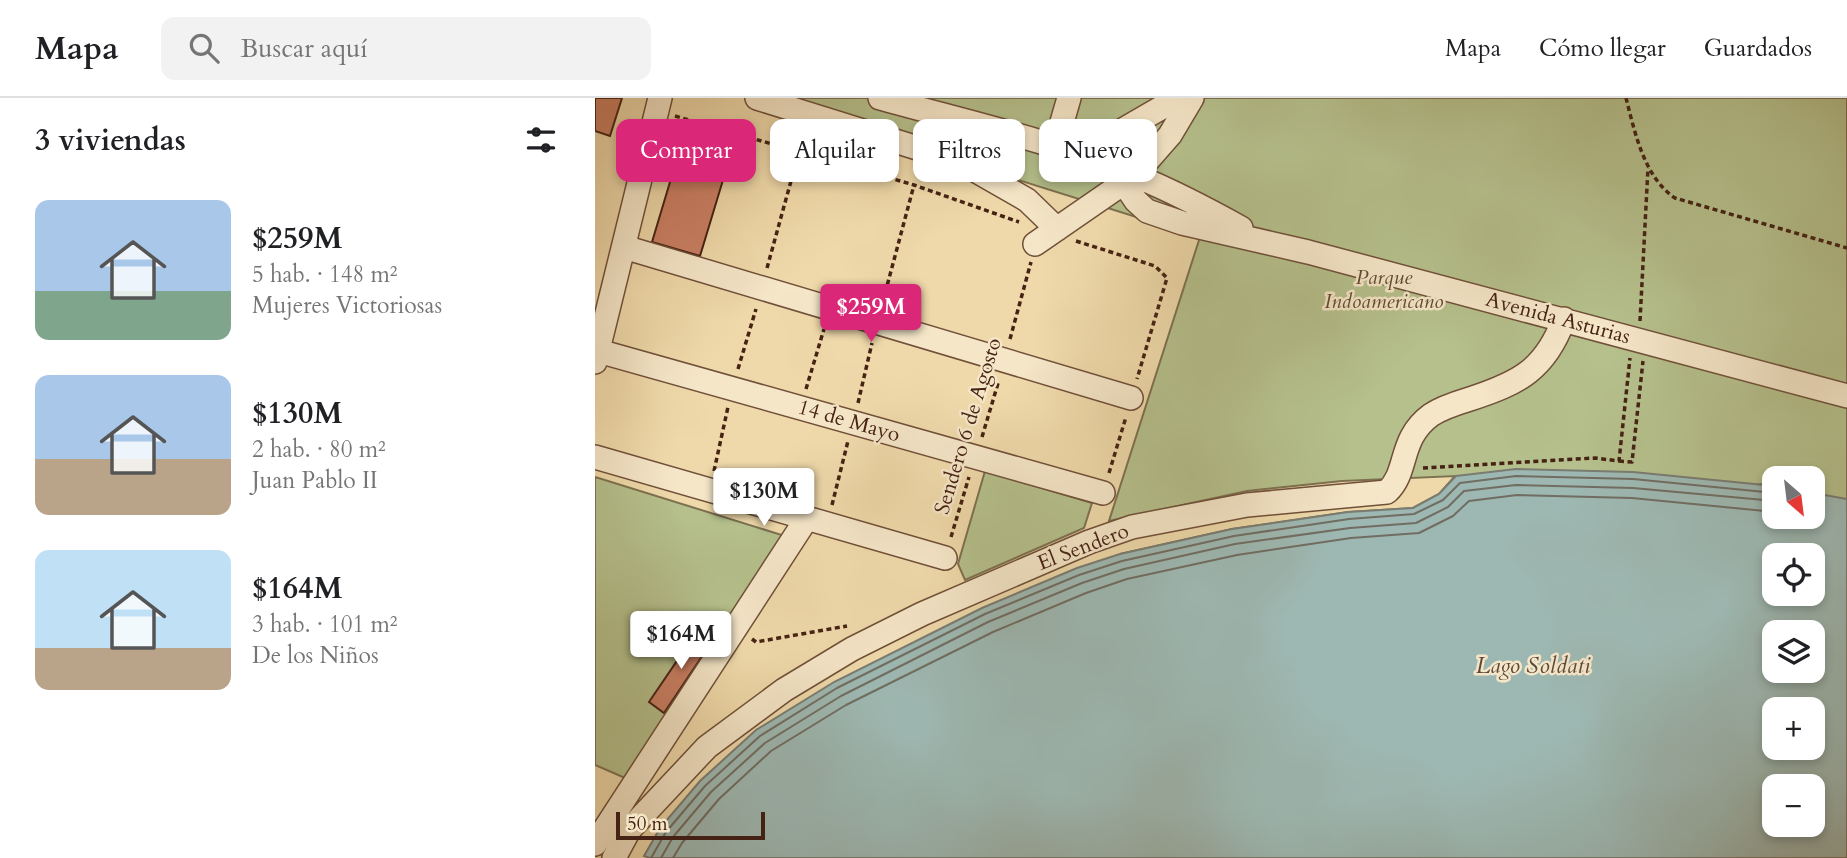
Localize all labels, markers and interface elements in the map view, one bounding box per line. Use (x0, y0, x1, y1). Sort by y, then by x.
search box (161, 17, 651, 80)
text: Mapa (35, 26, 119, 71)
icon: search (185, 29, 223, 67)
text: Buscar aquí (241, 31, 368, 66)
text: Mapa (1445, 32, 1501, 65)
text: Cómo llegar (1539, 32, 1666, 65)
text: Guardados (1704, 32, 1812, 65)
chip: Comprar (616, 119, 756, 182)
chip: Alquilar (770, 119, 899, 182)
chip: Filtros (913, 119, 1025, 182)
chip: Nuevo (1039, 119, 1157, 182)
text: 3 viviendas (35, 120, 186, 161)
icon: filters (522, 121, 560, 159)
text: $259M (252, 218, 343, 259)
icon: home (91, 228, 175, 312)
text: 5 hab. · 148 m² (252, 259, 398, 290)
park label: Parque Indoamericano (1324, 263, 1444, 316)
pin: $259M (822, 285, 920, 344)
street label: Avenida Asturias (1482, 285, 1634, 351)
text: Mujeres Victoriosas (252, 290, 442, 321)
text: $259M (836, 291, 906, 322)
street label: Sendero 6 de Agosto (927, 334, 1009, 518)
text: $130M (252, 393, 343, 434)
street label: 14 de Mayo (795, 393, 903, 449)
icon: home (91, 403, 175, 487)
text: 2 hab. · 80 m² (252, 434, 386, 465)
text: Juan Pablo II (252, 465, 378, 496)
north arrow (1762, 466, 1825, 528)
map controls (1762, 466, 1825, 837)
pin: $130M (715, 468, 813, 528)
text: $130M (729, 475, 799, 506)
street label: El Sendero (1033, 516, 1133, 578)
button: locate (1762, 543, 1825, 606)
text: $164M (252, 568, 343, 609)
icon: home (91, 578, 175, 662)
text: 3 hab. · 101 m² (252, 609, 398, 640)
pin: $164M (632, 612, 730, 671)
text: $164M (646, 618, 716, 649)
button: layers (1762, 620, 1825, 683)
text: De los Niños (252, 640, 379, 671)
water label: Lago Soldati (1476, 650, 1591, 681)
button: + (1762, 697, 1825, 760)
button: − (1762, 774, 1825, 837)
scale bar (616, 809, 765, 841)
text: 50 m (627, 811, 668, 837)

